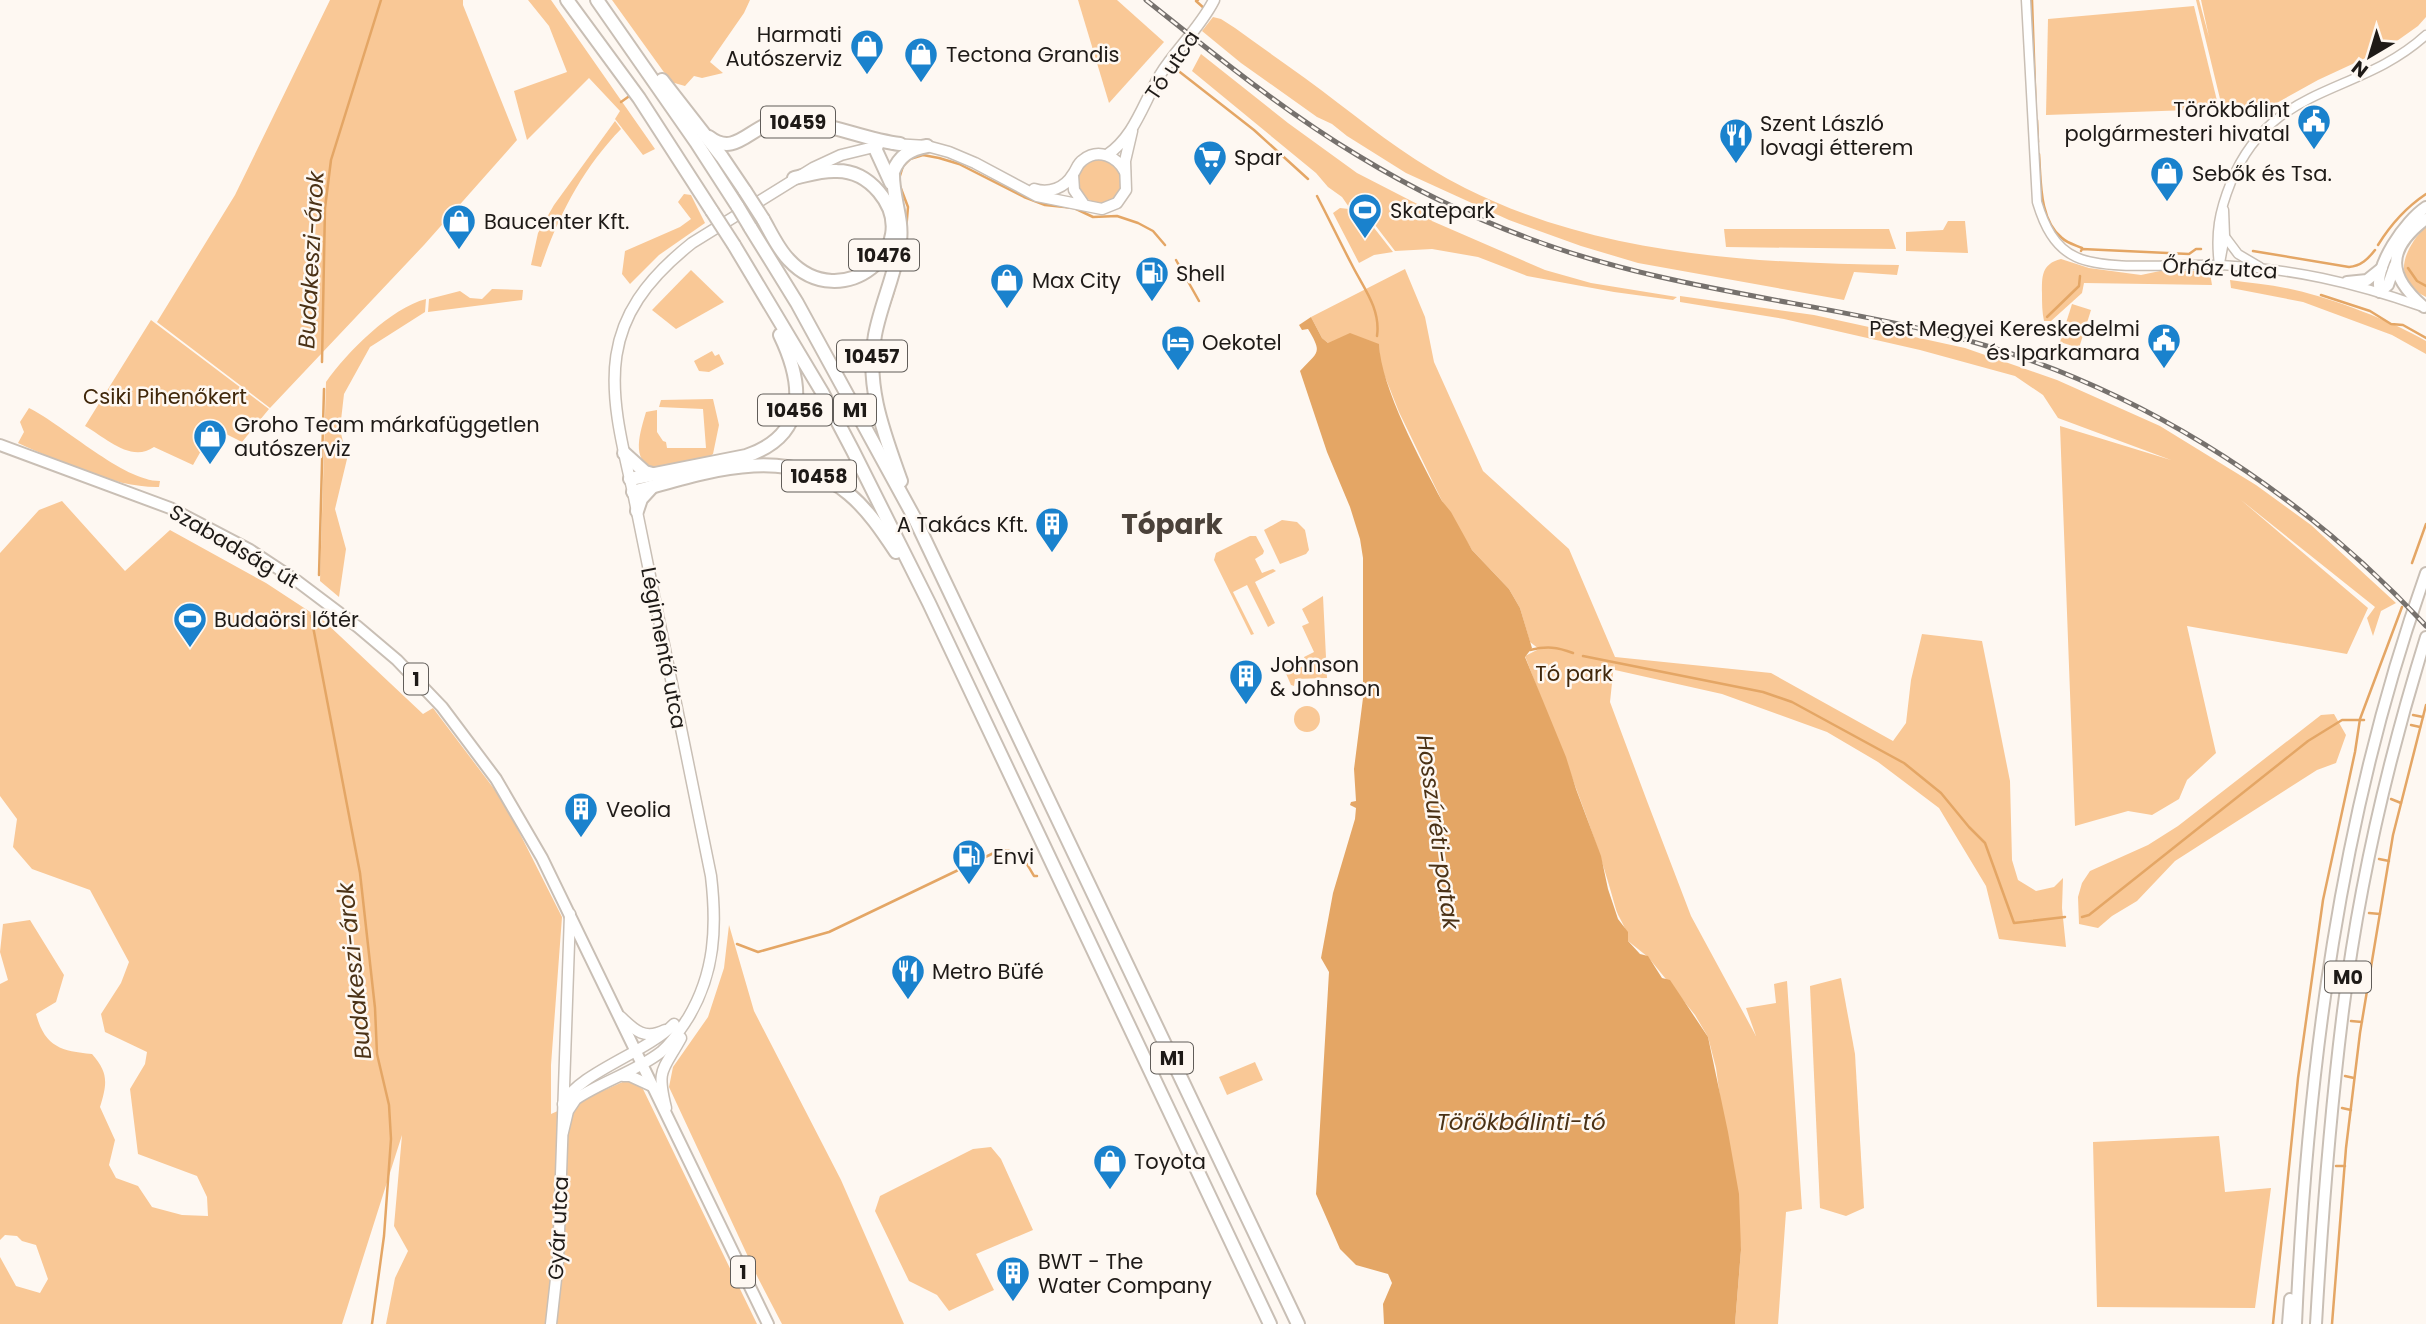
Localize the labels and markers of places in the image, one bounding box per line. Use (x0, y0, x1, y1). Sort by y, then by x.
place label: Harmati Autószerviz (725, 20, 842, 73)
shop icon: Harmati Autószerviz (848, 27, 886, 76)
shop icon: Tectona Grandis (902, 35, 940, 84)
place label: Tectona Grandis (946, 40, 1120, 69)
place label: Törökbálint polgármesteri hivatal (2065, 95, 2290, 148)
public building icon: Törökbálint polgármesteri hivatal (2295, 102, 2333, 151)
place label: Szent László lovagi étterem (1760, 109, 1913, 162)
restaurant icon: Szent László lovagi étterem (1717, 116, 1755, 165)
supermarket icon: Spar (1191, 138, 1229, 187)
place label: Spar (1234, 143, 1283, 172)
shop icon: Sebők és Tsa. (2148, 154, 2186, 203)
place label: Sebők és Tsa. (2192, 159, 2332, 188)
sports icon: Skatepark (1346, 191, 1384, 240)
place label: Skatepark (1390, 196, 1495, 225)
shop icon: Baucenter Kft. (440, 202, 478, 251)
place label: Baucenter Kft. (484, 207, 629, 236)
fuel station icon: Shell (1133, 254, 1171, 303)
place label: Shell (1176, 259, 1225, 288)
shop icon: Max City (988, 261, 1026, 310)
place label: Max City (1032, 266, 1121, 295)
place label: Pest Megyei Kereskedelmi és Iparkamara (1869, 314, 2140, 367)
public building icon: Pest Megyei Kereskedelmi és Iparkamara (2145, 321, 2183, 370)
hotel icon: Oekotel (1159, 323, 1197, 372)
place label: Oekotel (1202, 328, 1282, 357)
place label: Groho Team márkafüggetlen autószerviz (234, 410, 540, 463)
shop icon: Groho Team márkafüggetlen autószerviz (191, 417, 229, 466)
building icon: A Takács Kft. (1033, 505, 1071, 554)
place label: A Takács Kft. (897, 510, 1028, 539)
sports icon: Budaörsi lőtér (171, 600, 209, 649)
place label: Budaörsi lőtér (214, 605, 359, 634)
place label: Johnson & Johnson (1270, 650, 1380, 703)
building icon: Johnson & Johnson (1227, 657, 1265, 706)
building icon: Veolia (562, 790, 600, 839)
place label: Veolia (606, 795, 671, 824)
fuel station icon: Envi (950, 837, 988, 886)
place label: Envi (993, 842, 1034, 871)
restaurant icon: Metro Büfé (889, 952, 927, 1001)
place label: Metro Büfé (932, 957, 1044, 986)
shop icon: Toyota (1091, 1142, 1129, 1191)
place label: Toyota (1134, 1147, 1206, 1176)
place label: BWT - The Water Company (1038, 1247, 1212, 1300)
building icon: BWT - The Water Company (994, 1254, 1032, 1303)

